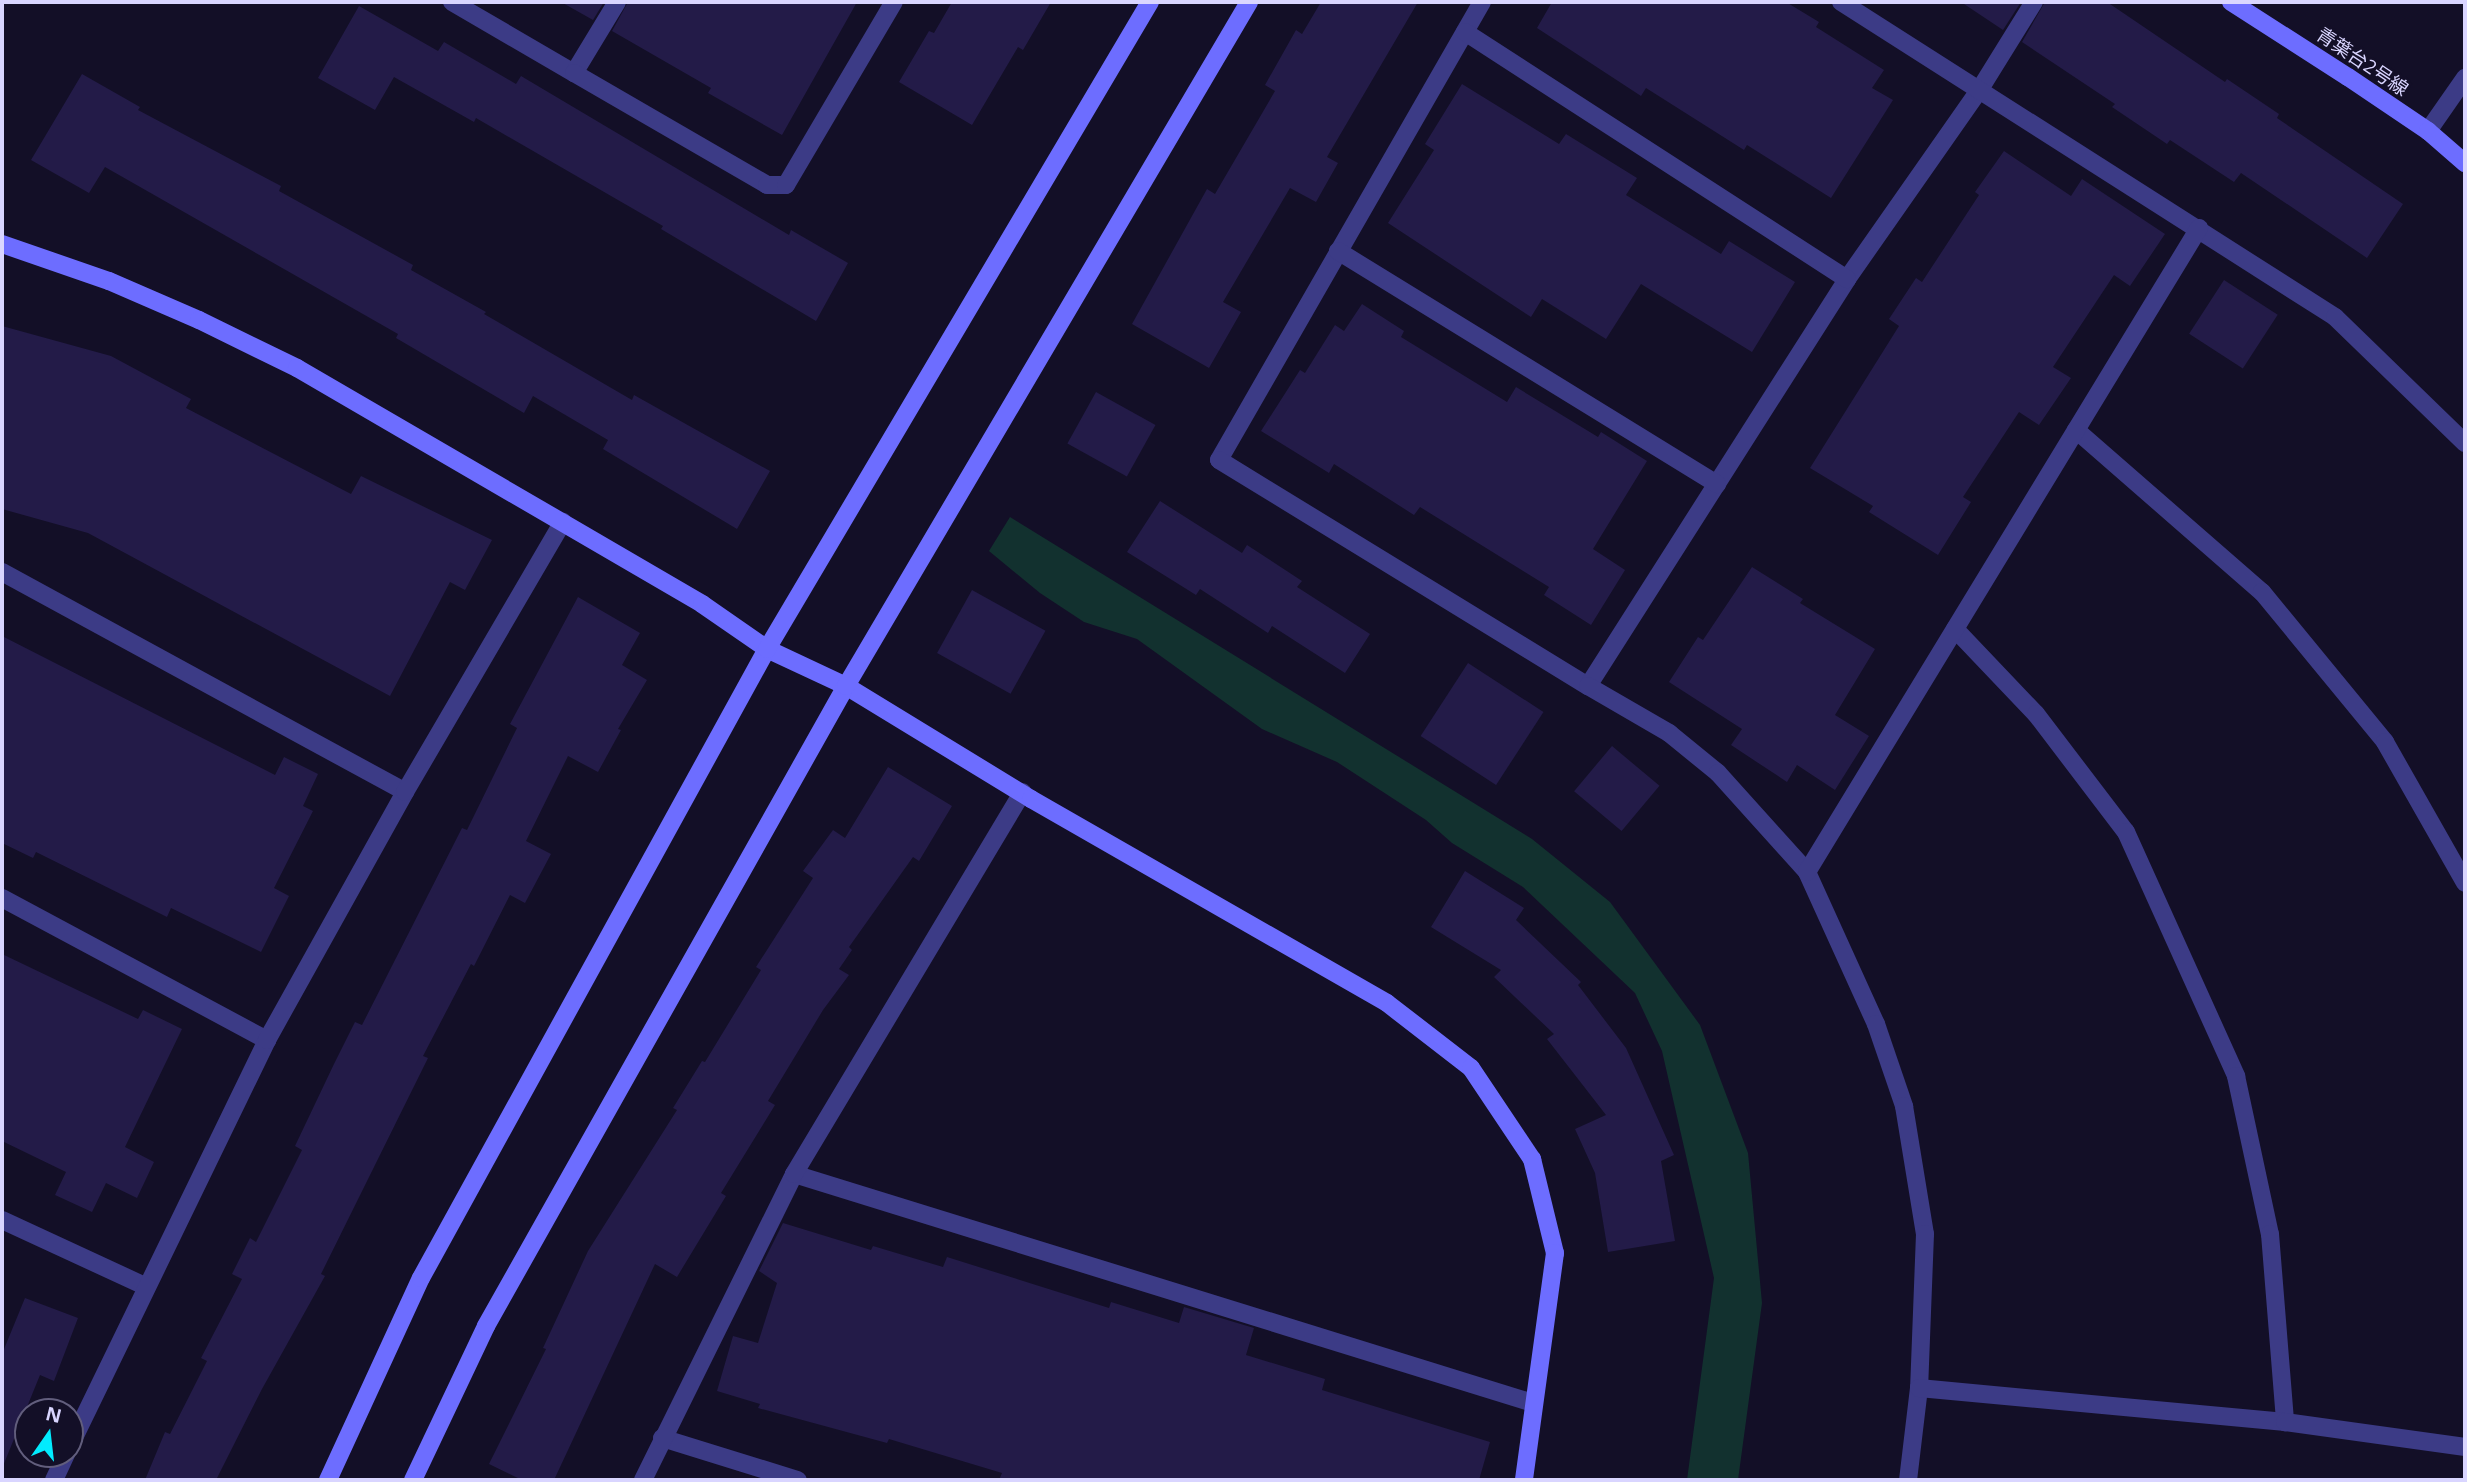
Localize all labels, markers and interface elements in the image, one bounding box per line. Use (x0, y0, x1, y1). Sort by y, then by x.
street label: 青葉台2号線 (2312, 23, 2412, 101)
north arrow (14, 1398, 84, 1468)
text: N (43, 1400, 64, 1429)

